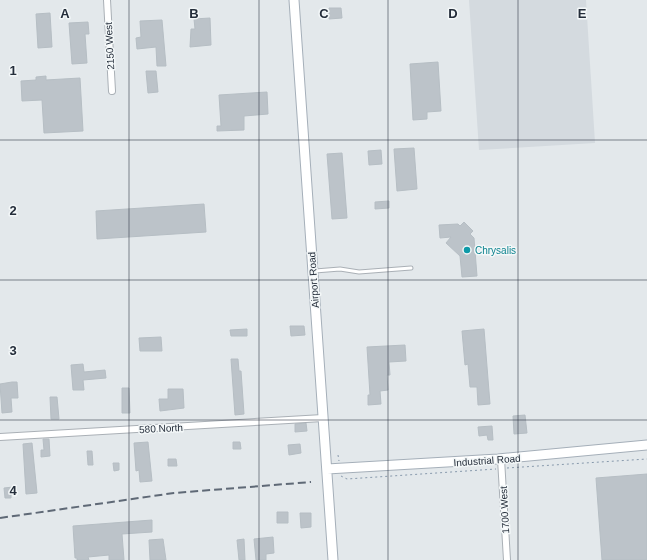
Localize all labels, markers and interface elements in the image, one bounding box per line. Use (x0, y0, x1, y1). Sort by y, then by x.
text: A (60, 6, 70, 21)
text: B (189, 6, 199, 21)
text: C (319, 6, 329, 21)
text: D (448, 6, 458, 21)
text: E (578, 6, 587, 21)
street label: 2150 West (103, 22, 116, 70)
text: 1 (9, 63, 17, 78)
text: 2 (9, 203, 17, 218)
marker: Chrysalis (462, 245, 472, 255)
place label: Chrysalis (475, 245, 516, 256)
street label: Airport Road (306, 252, 321, 308)
text: 3 (9, 343, 17, 358)
street label: 580 North (139, 422, 183, 435)
street label: Industrial Road (453, 453, 521, 468)
text: 4 (9, 483, 17, 498)
street label: 1700 West (498, 486, 511, 534)

